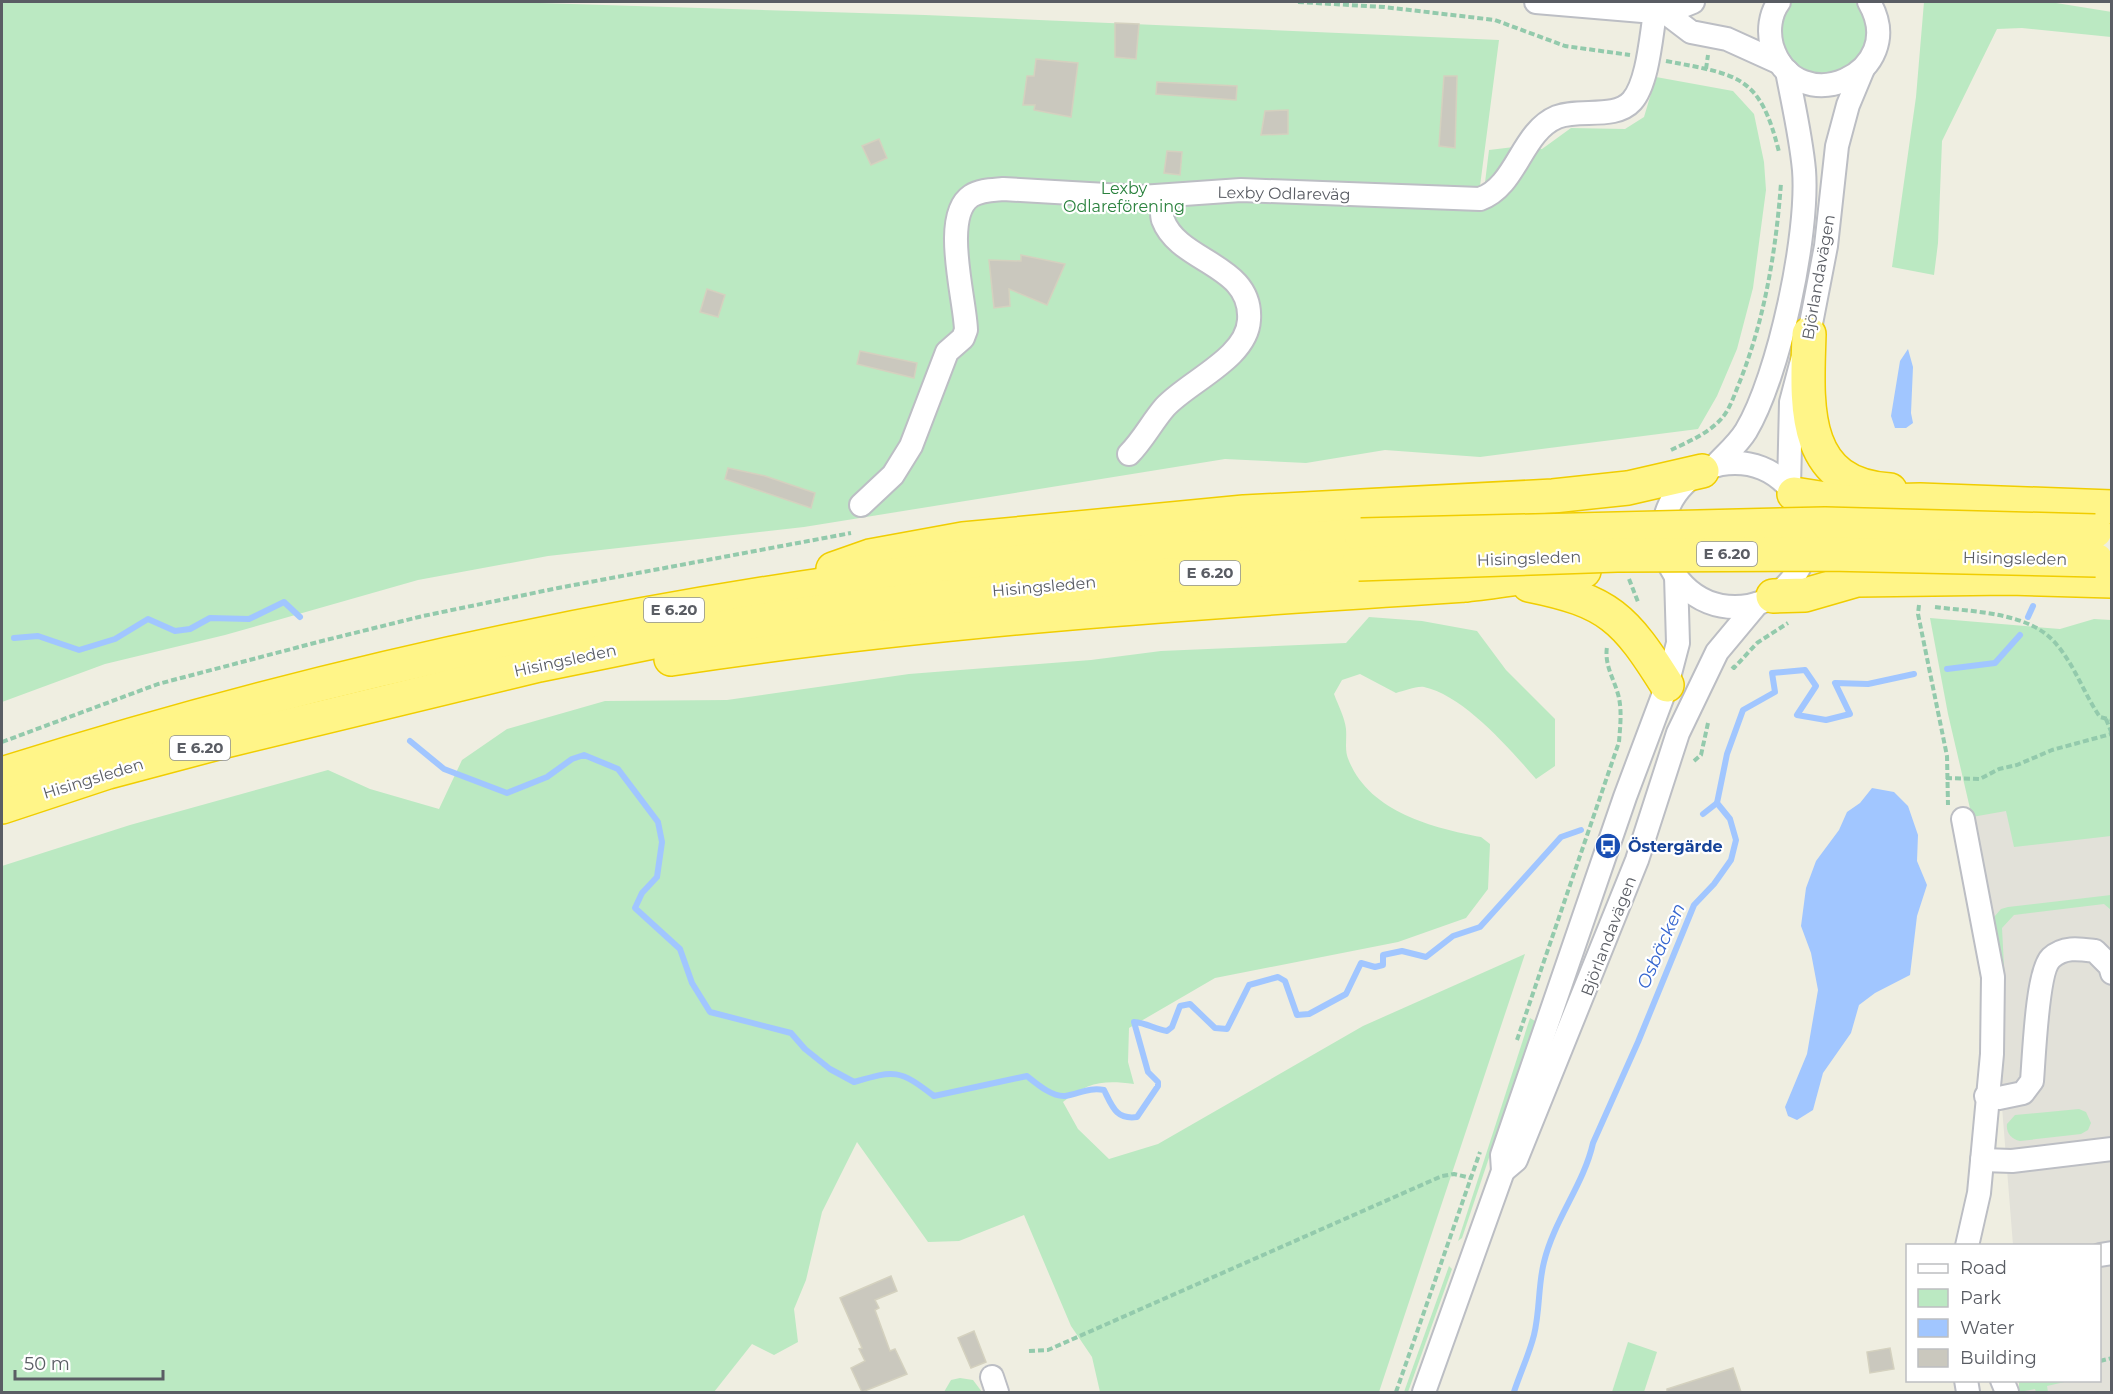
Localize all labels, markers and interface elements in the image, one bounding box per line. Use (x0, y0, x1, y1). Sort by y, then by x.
park label: Lexby Odlareförening (1063, 179, 1185, 216)
street label: Lexby Odlareväg (1217, 183, 1351, 204)
street label: Björlandavägen (1798, 213, 1839, 341)
road number: E 6.20 (1697, 542, 1757, 566)
street label: Hisingsleden (1477, 547, 1581, 570)
street label: Hisingsleden (1963, 548, 2067, 569)
road number: E 6.20 (1180, 561, 1240, 585)
street label: Hisingsleden (991, 572, 1097, 601)
road number: E 6.20 (644, 598, 704, 622)
street label: Hisingsleden (512, 640, 618, 681)
road number: E 6.20 (170, 736, 230, 760)
street label: Hisingsleden (40, 754, 146, 803)
bus stop icon: Östergärde (1593, 831, 1623, 861)
place label: Östergärde (1628, 837, 1723, 856)
street label: Björlandavägen (1577, 874, 1640, 999)
water label: Osbäcken (1632, 900, 1690, 992)
legend (1906, 1244, 2101, 1382)
text: Road (1960, 1257, 2007, 1279)
text: Park (1960, 1287, 2001, 1309)
text: Water (1960, 1317, 2015, 1339)
scale bar (15, 1343, 164, 1381)
text: Building (1960, 1347, 2037, 1369)
text: 50 m (24, 1353, 70, 1375)

